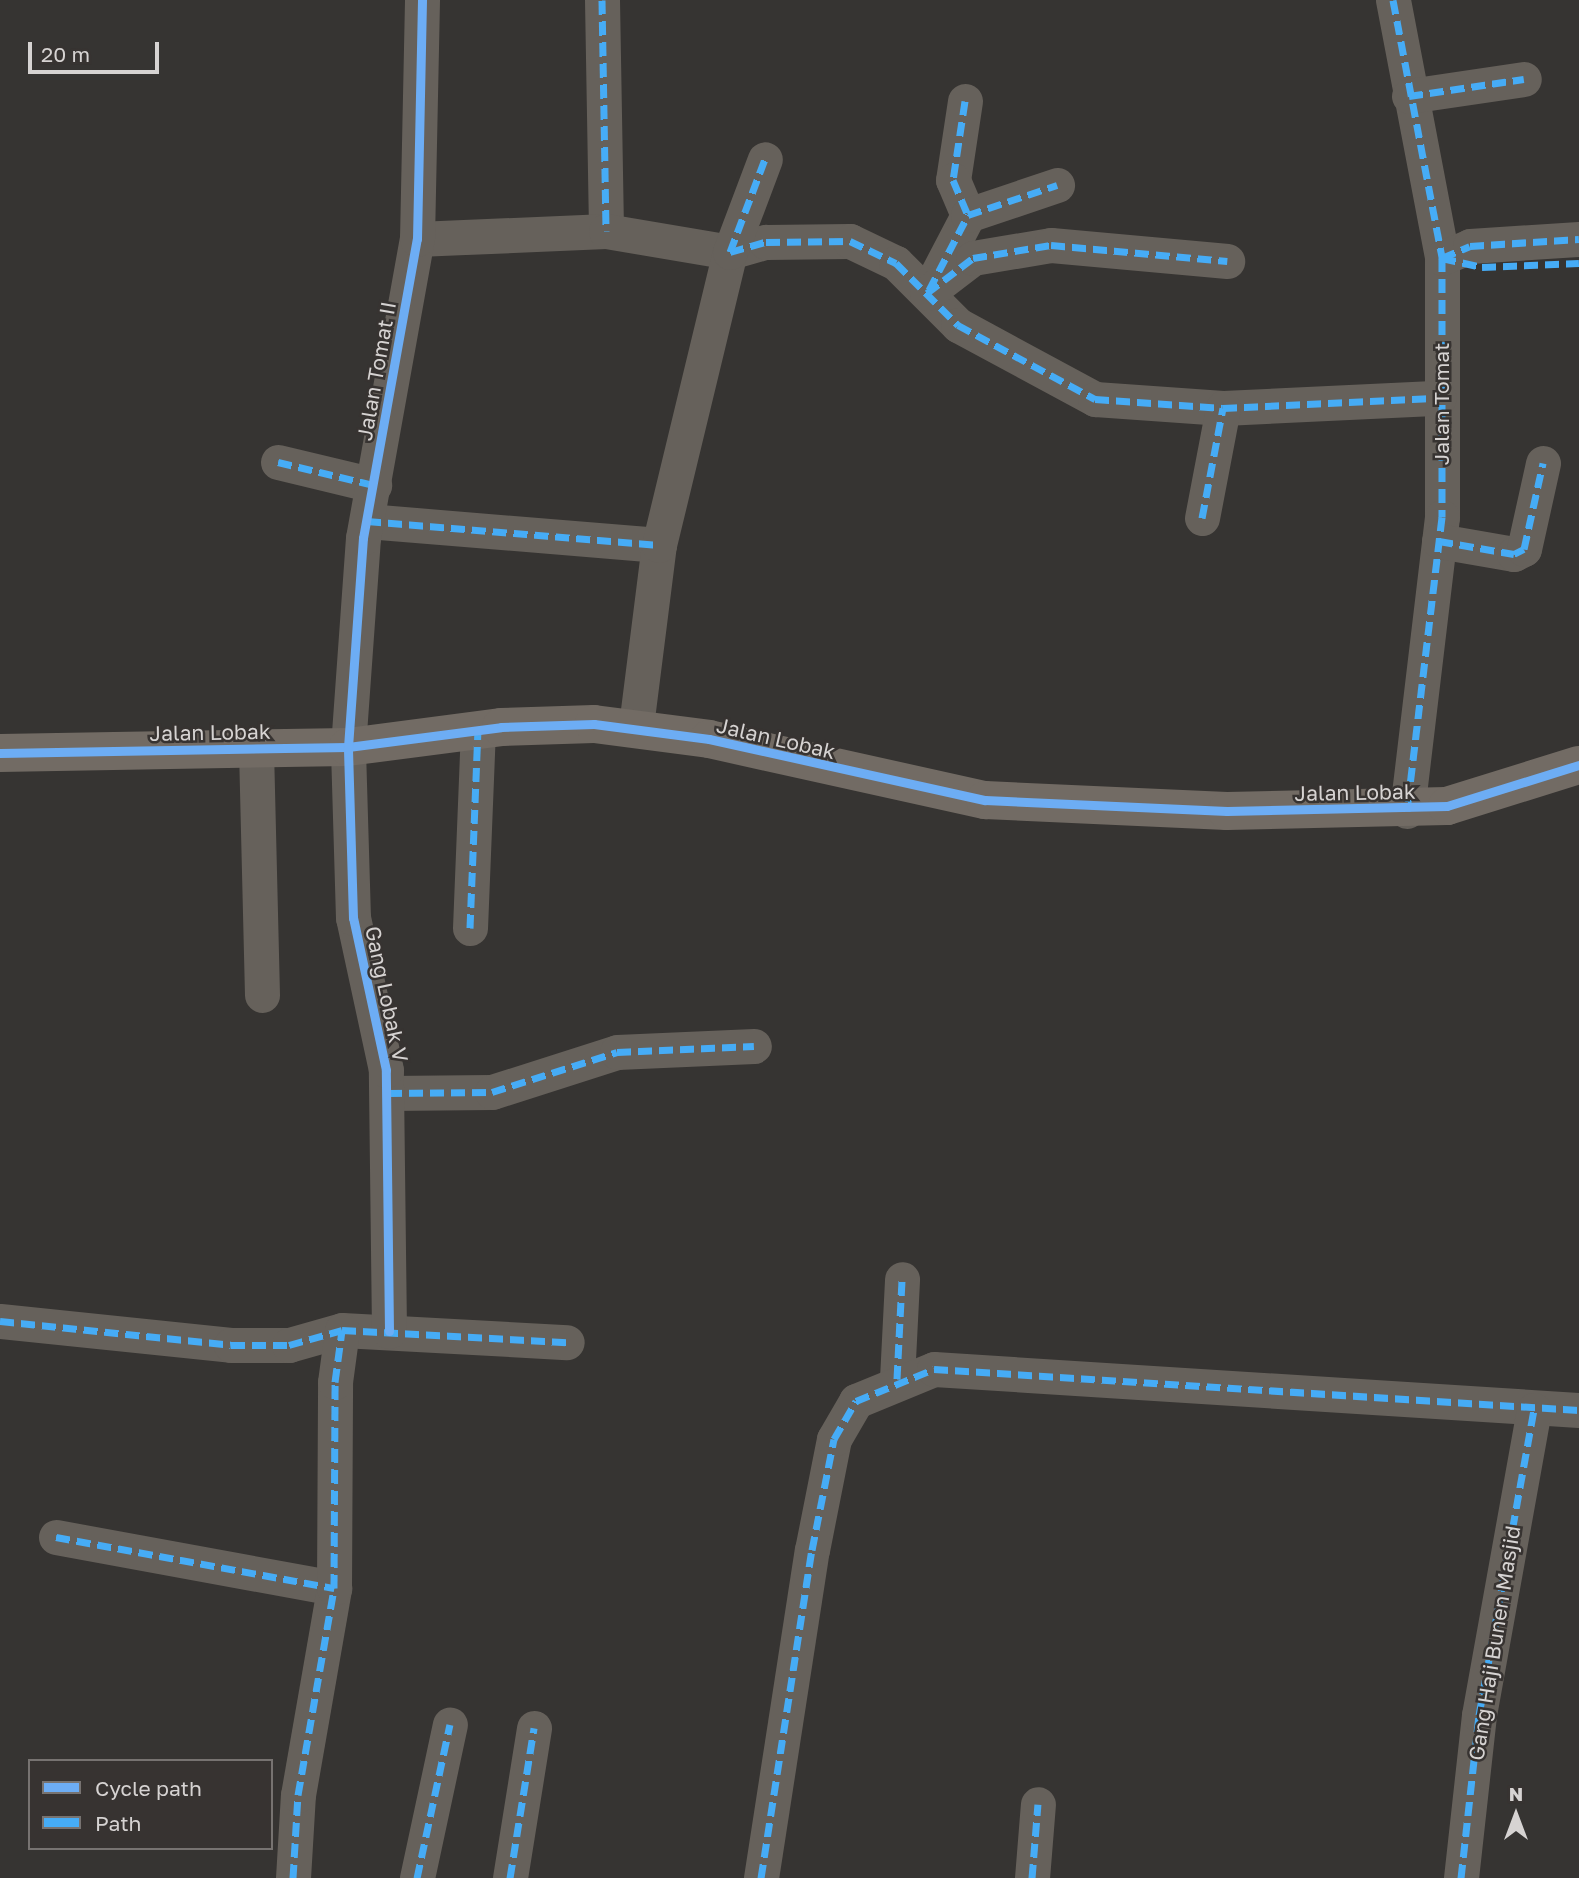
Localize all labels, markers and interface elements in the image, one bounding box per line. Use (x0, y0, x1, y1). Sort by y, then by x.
scale bar (32, 28, 163, 72)
text: 20 m (41, 41, 90, 67)
street label: Jalan Tomat II (351, 299, 401, 443)
street label: Jalan Tomat (1428, 343, 1454, 465)
street label: Jalan Lobak (714, 712, 838, 764)
street label: Jalan Lobak (149, 718, 271, 746)
street label: Jalan Lobak (1294, 778, 1416, 806)
street label: Gang Lobak V (360, 924, 414, 1064)
street label: Gang Haji Bunen Masjid (1463, 1524, 1525, 1762)
legend (28, 1759, 273, 1850)
text: Cycle path (95, 1775, 202, 1801)
north arrow (1481, 1780, 1551, 1850)
text: N (1509, 1782, 1523, 1805)
text: Path (95, 1810, 142, 1836)

